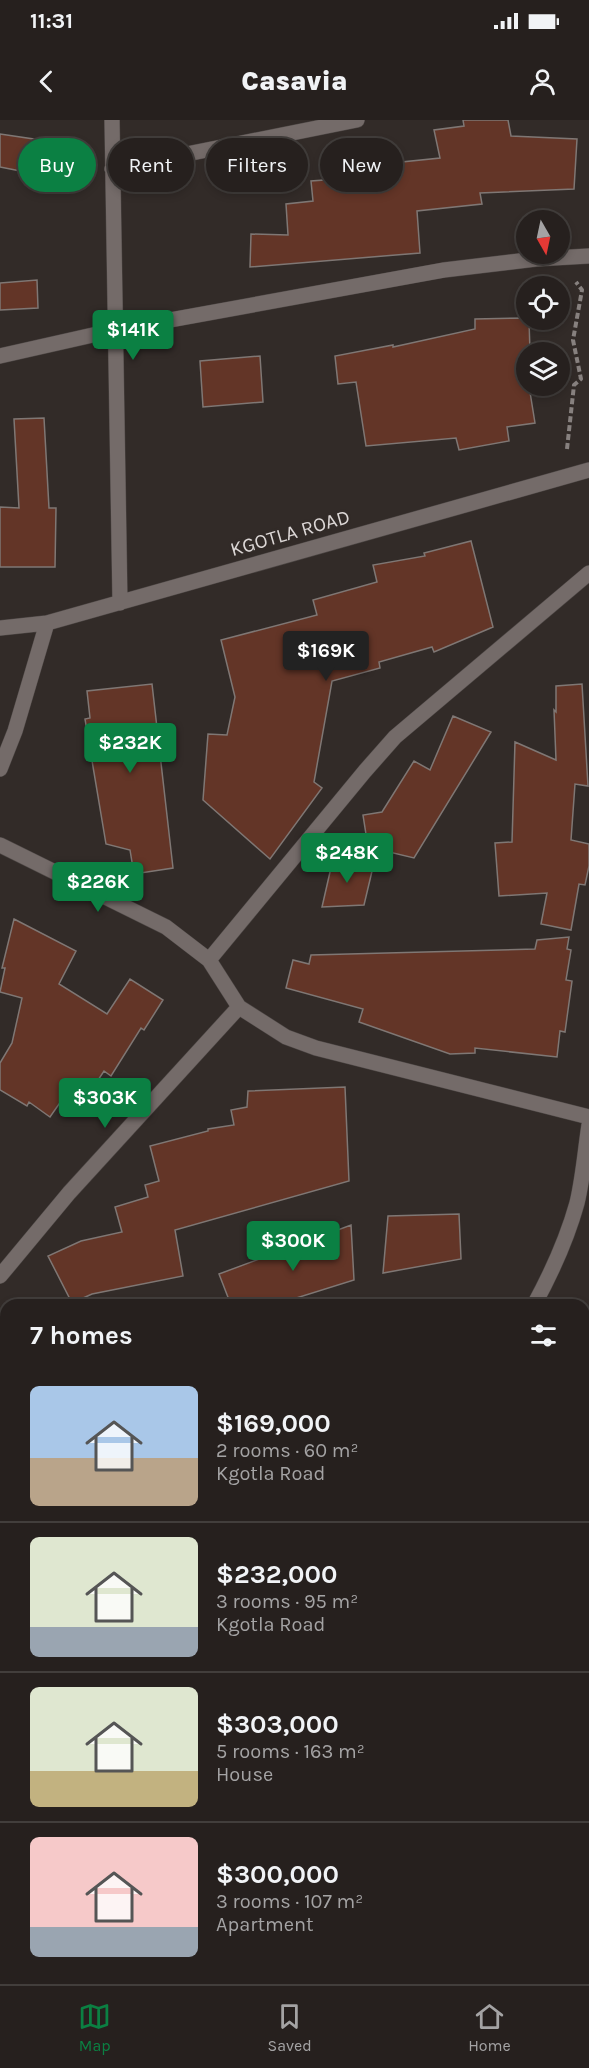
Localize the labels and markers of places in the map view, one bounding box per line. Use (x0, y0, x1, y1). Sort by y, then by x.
pin: $141K (91, 310, 175, 361)
pin: $169K (284, 631, 368, 682)
pin: $232K (88, 723, 172, 774)
pin: $248K (305, 833, 389, 884)
pin: $226K (56, 862, 140, 913)
pin: $303K (63, 1078, 147, 1129)
pin: $300K (251, 1221, 335, 1272)

